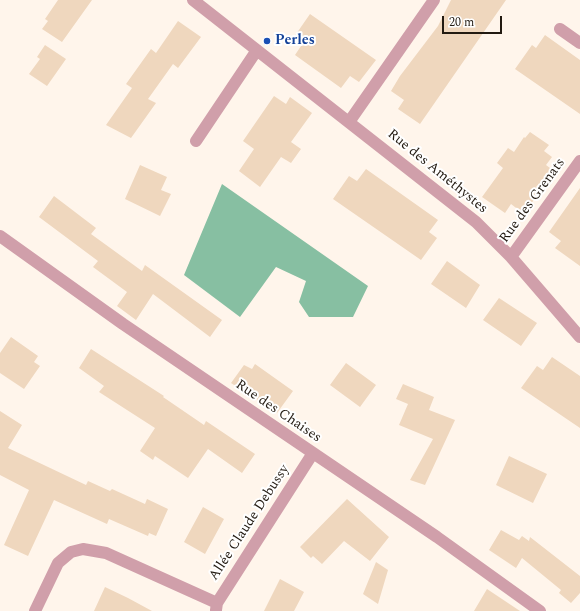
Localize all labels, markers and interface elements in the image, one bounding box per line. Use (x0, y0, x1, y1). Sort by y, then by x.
scale bar (444, 8, 504, 34)
text: 20 m (449, 13, 474, 32)
place label: Perles (275, 33, 315, 49)
marker: Perles (262, 36, 272, 46)
street label: Rue des Améthystes (383, 126, 491, 218)
street label: Rue des Grenats (497, 155, 569, 247)
street label: Rue des Chaises (232, 377, 324, 447)
street label: Allée Claude Debussy (206, 462, 294, 584)

